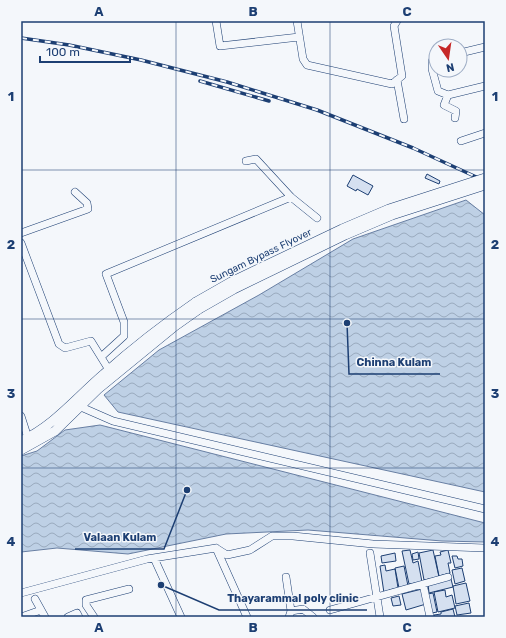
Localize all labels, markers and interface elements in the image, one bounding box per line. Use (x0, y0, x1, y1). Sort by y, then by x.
text: A (94, 4, 104, 19)
text: B (248, 4, 258, 19)
text: C (402, 4, 412, 19)
scale bar (40, 38, 130, 64)
north arrow (428, 38, 468, 78)
text: 100 m (46, 45, 80, 59)
text: N (445, 60, 455, 74)
text: 1 (8, 89, 14, 104)
text: 1 (492, 89, 498, 104)
street label: Sungam Bypass Flyover (208, 226, 314, 286)
text: 2 (7, 237, 15, 252)
text: 2 (491, 237, 499, 252)
callout: Chinna Kulam (349, 351, 440, 374)
text: Chinna Kulam (357, 356, 431, 369)
text: 3 (7, 386, 16, 401)
text: 3 (491, 386, 500, 401)
callout: Valaan Kulam (75, 526, 164, 549)
text: Valaan Kulam (84, 531, 156, 544)
text: 4 (7, 534, 16, 549)
text: 4 (491, 534, 500, 549)
callout: Thayarammal poly clinic (219, 587, 367, 610)
text: Thayarammal poly clinic (227, 592, 359, 605)
text: A (94, 620, 104, 635)
text: B (248, 620, 258, 635)
text: C (402, 620, 412, 635)

